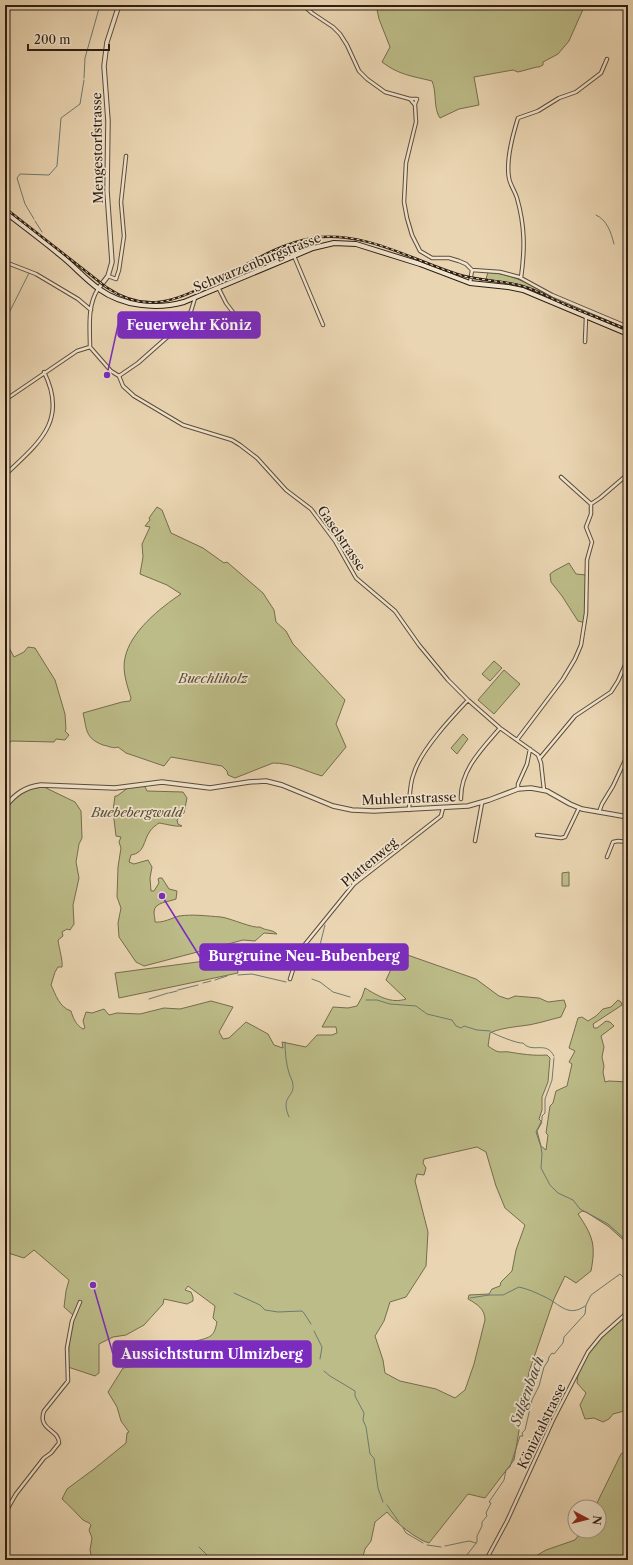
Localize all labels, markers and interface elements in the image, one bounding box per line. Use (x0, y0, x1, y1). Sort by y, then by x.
scale bar (28, 26, 109, 52)
text: 200 m (34, 32, 71, 47)
street label: Mengestorfstrasse (88, 92, 106, 204)
street label: Schwarzenburgstrasse (191, 229, 323, 295)
callout: Feuerwehr Köniz (118, 312, 260, 338)
text: Feuerwehr Köniz (126, 316, 252, 334)
street label: Gaselstrasse (314, 502, 370, 574)
park label: Buechliholz (177, 670, 249, 686)
street label: Muhlernstrasse (361, 788, 457, 808)
park label: Buebebergwald (90, 804, 184, 820)
street label: Plattenweg (338, 834, 400, 890)
callout: Burgruine Neu-Bubenberg (200, 944, 408, 970)
text: Burgruine Neu-Bubenberg (208, 947, 401, 965)
callout: Aussichtsturm Ulmizberg (113, 1341, 311, 1367)
text: Aussichtsturm Ulmizberg (120, 1345, 304, 1363)
water label: Sulgenbach (506, 1354, 548, 1429)
street label: Köniztalstrasse (513, 1381, 569, 1471)
north arrow (567, 1499, 607, 1539)
text: N (589, 1515, 604, 1526)

